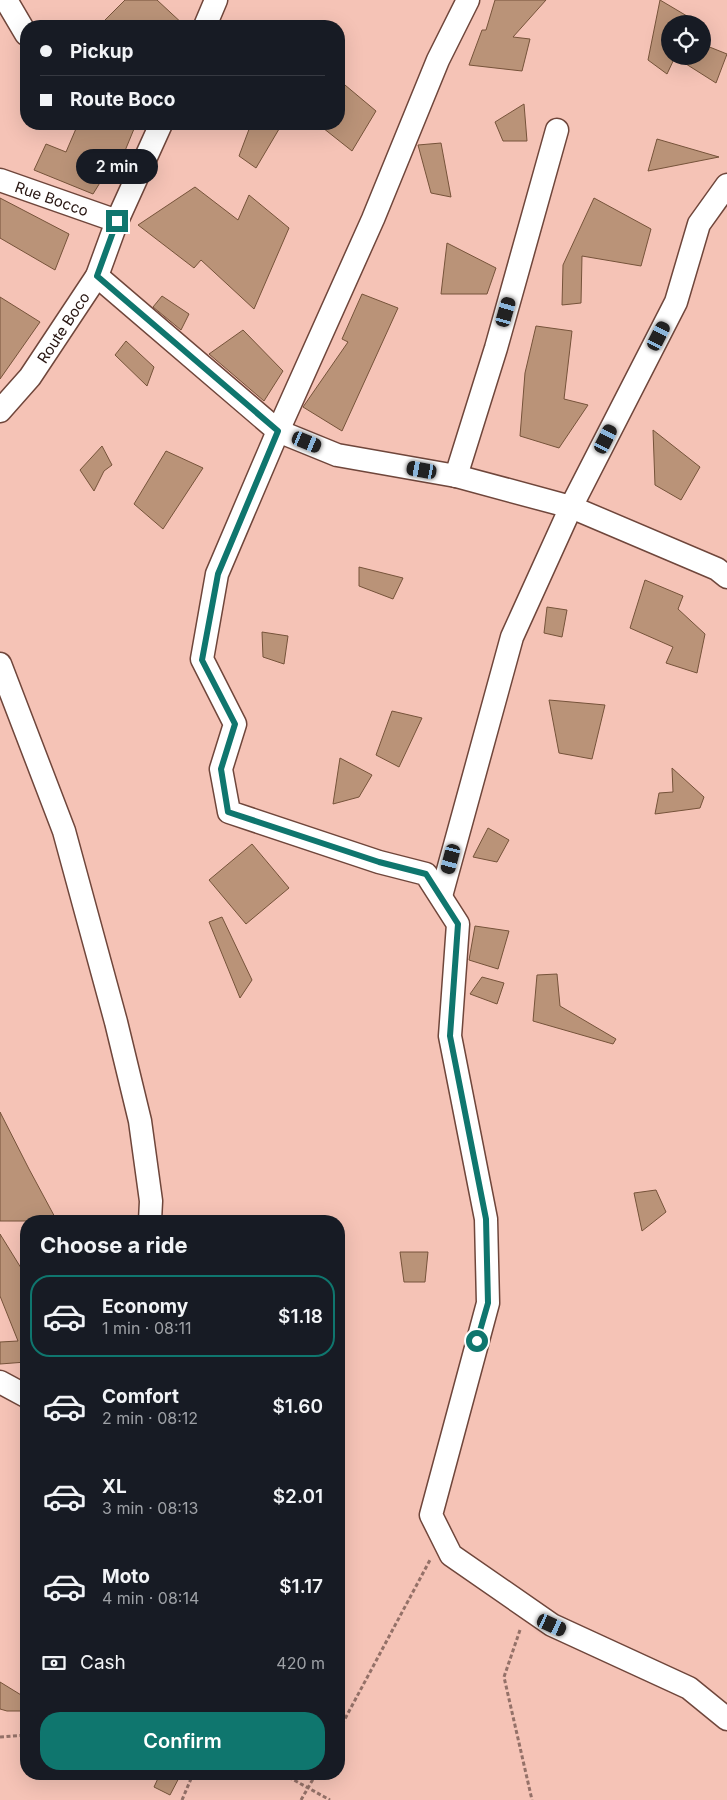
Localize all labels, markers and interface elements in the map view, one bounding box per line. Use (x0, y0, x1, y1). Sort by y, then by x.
map controls (661, 15, 711, 65)
button: locate (661, 15, 711, 65)
text: Pickup (70, 40, 133, 63)
text: Route Boco (70, 88, 175, 111)
callout: 2 min (76, 148, 158, 184)
text: 2 min (96, 156, 138, 176)
street label: Rue Bocco (13, 177, 91, 220)
route end (106, 210, 128, 232)
street label: Route Boco (33, 288, 93, 366)
car (494, 296, 517, 328)
car (645, 319, 672, 353)
car (592, 422, 619, 456)
car (290, 429, 323, 455)
car (405, 460, 438, 480)
car (439, 843, 462, 875)
text: Choose a ride (40, 1232, 188, 1258)
icon: car (42, 1294, 87, 1339)
text: Economy (102, 1295, 188, 1318)
text: $1.18 (278, 1305, 323, 1328)
text: 1 min · 08:11 (102, 1318, 192, 1338)
route start (466, 1330, 488, 1352)
icon: car (42, 1384, 87, 1429)
text: Comfort (102, 1385, 179, 1408)
text: $1.60 (272, 1395, 323, 1418)
text: 2 min · 08:12 (102, 1408, 198, 1428)
icon: car (42, 1474, 87, 1519)
text: XL (102, 1475, 127, 1498)
text: $2.01 (273, 1485, 323, 1508)
text: 3 min · 08:13 (102, 1498, 198, 1518)
icon: car (42, 1564, 87, 1609)
text: Moto (102, 1565, 150, 1588)
text: $1.17 (279, 1575, 323, 1598)
text: 4 min · 08:14 (102, 1588, 199, 1608)
car (535, 1612, 568, 1638)
icon: cash (40, 1649, 68, 1677)
text: Cash (80, 1651, 126, 1674)
text: 420 m (276, 1653, 325, 1673)
button: Confirm (40, 1712, 325, 1770)

